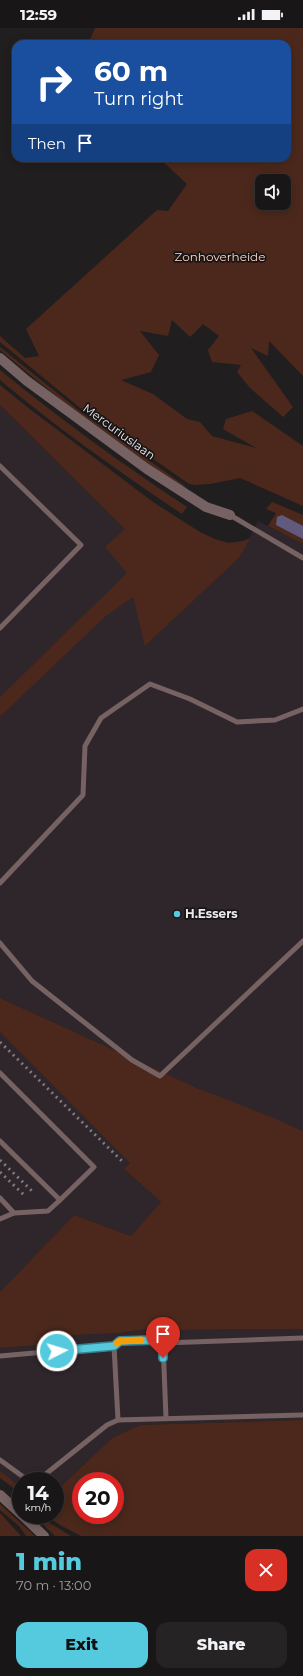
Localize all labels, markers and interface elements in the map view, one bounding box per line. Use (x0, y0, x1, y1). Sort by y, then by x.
text: 12:59 (20, 5, 57, 24)
text: 60 m (94, 54, 168, 88)
icon: right (28, 56, 80, 108)
text: Turn right (94, 88, 184, 110)
icon: arrive (74, 132, 96, 154)
text: Then (28, 134, 66, 153)
map controls (255, 174, 291, 210)
button: sound (255, 174, 291, 210)
park label: Zonhoverheide (175, 249, 266, 264)
street label: Mercuriuslaan (80, 400, 158, 463)
place label: H.Essers (185, 906, 238, 921)
marker: H.Essers (172, 909, 182, 919)
pin (146, 1317, 180, 1358)
icon: arrive (152, 1323, 174, 1345)
position arrow (36, 1330, 78, 1372)
speed limit sign: 20 (72, 1472, 124, 1524)
text: 14 (27, 1481, 49, 1505)
text: km/h (25, 1501, 51, 1514)
text: 1 min (16, 1547, 82, 1576)
button: close (245, 1549, 287, 1591)
text: 70 m · 13:00 (16, 1577, 91, 1593)
button: Exit (16, 1622, 148, 1668)
button: Share (156, 1622, 287, 1668)

